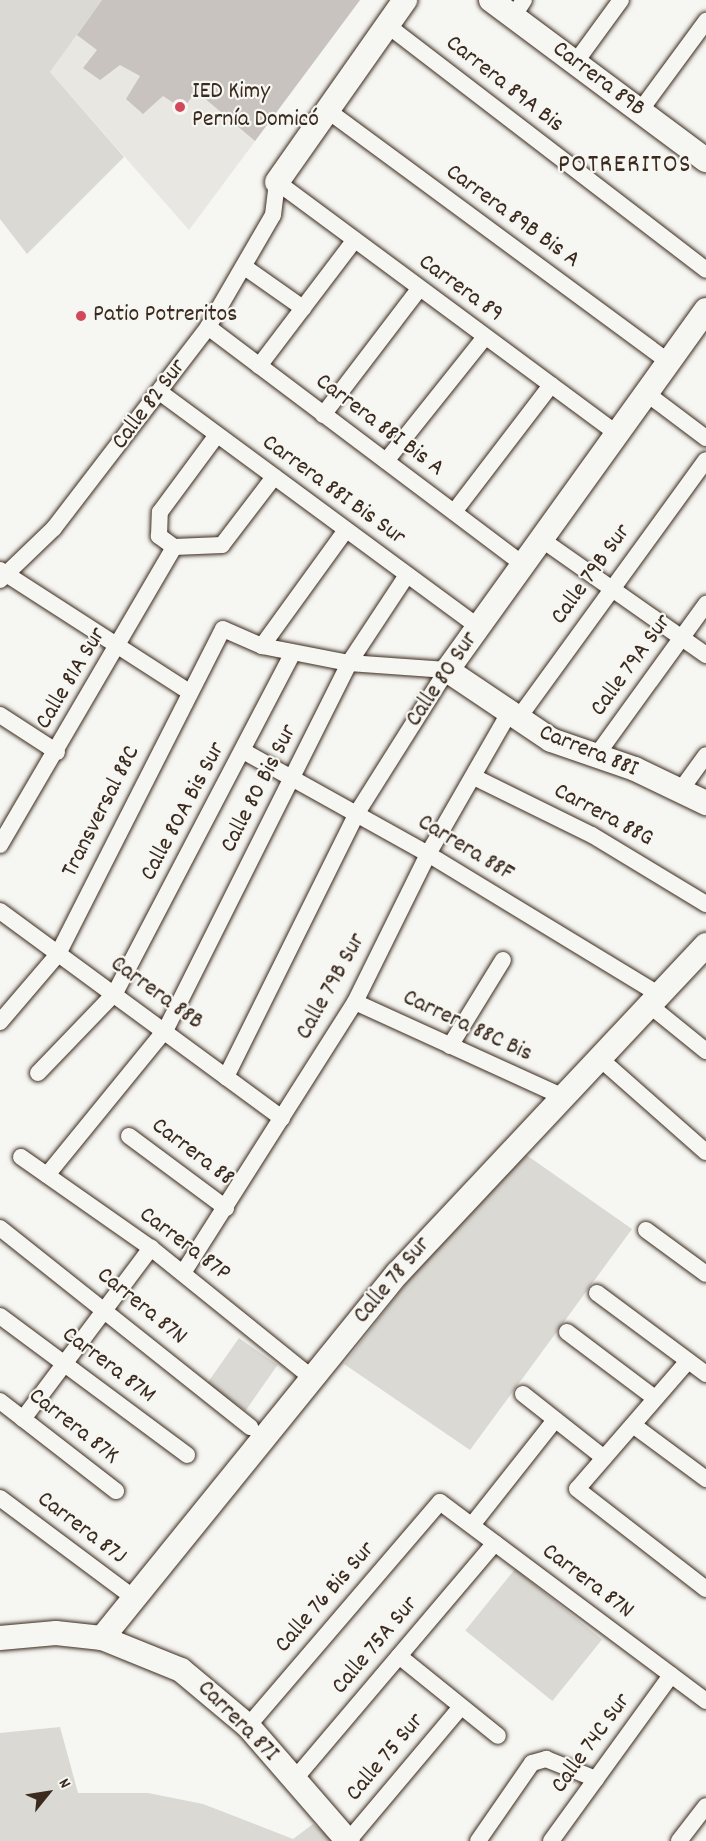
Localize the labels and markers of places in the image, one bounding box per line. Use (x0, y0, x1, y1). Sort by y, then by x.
place label: IED Kimy Pernía Domicó (192, 79, 319, 135)
marker: IED Kimy Pernía Domicó (173, 100, 187, 114)
place label: Patio Potreritos (93, 302, 237, 330)
marker: Patio Potreritos (74, 309, 88, 323)

